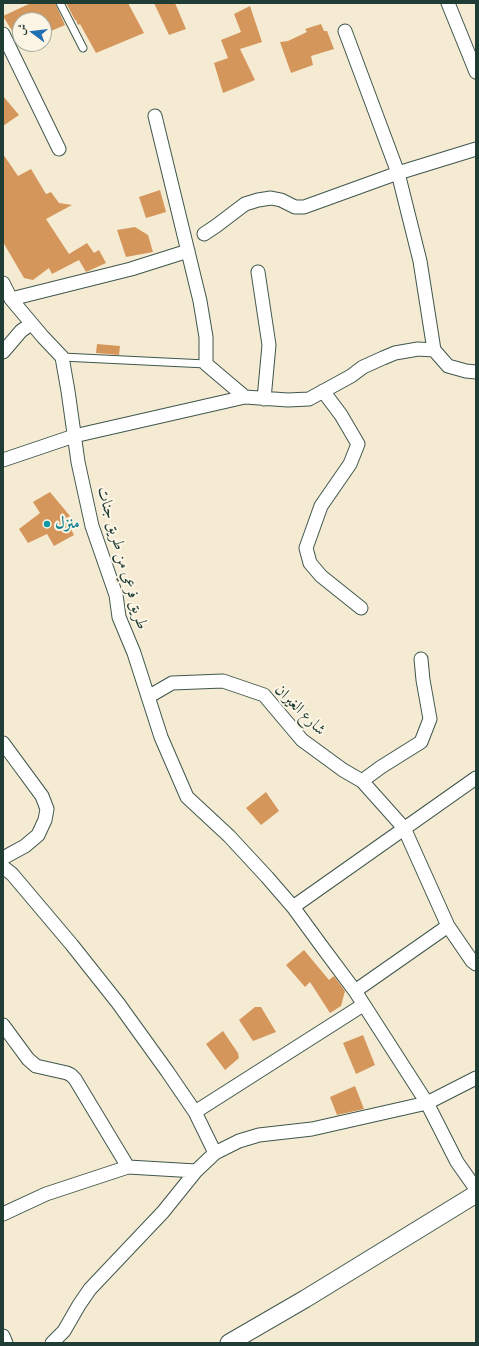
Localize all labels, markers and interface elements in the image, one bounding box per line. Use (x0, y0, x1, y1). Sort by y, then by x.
north arrow (12, 12, 52, 52)
text: ش (13, 22, 30, 36)
street label: طريق فرعي من طريق جنات (92, 484, 152, 632)
place label: منزل (55, 514, 80, 534)
marker: منزل (42, 519, 52, 529)
street label: شارع الغيران (270, 680, 330, 740)

